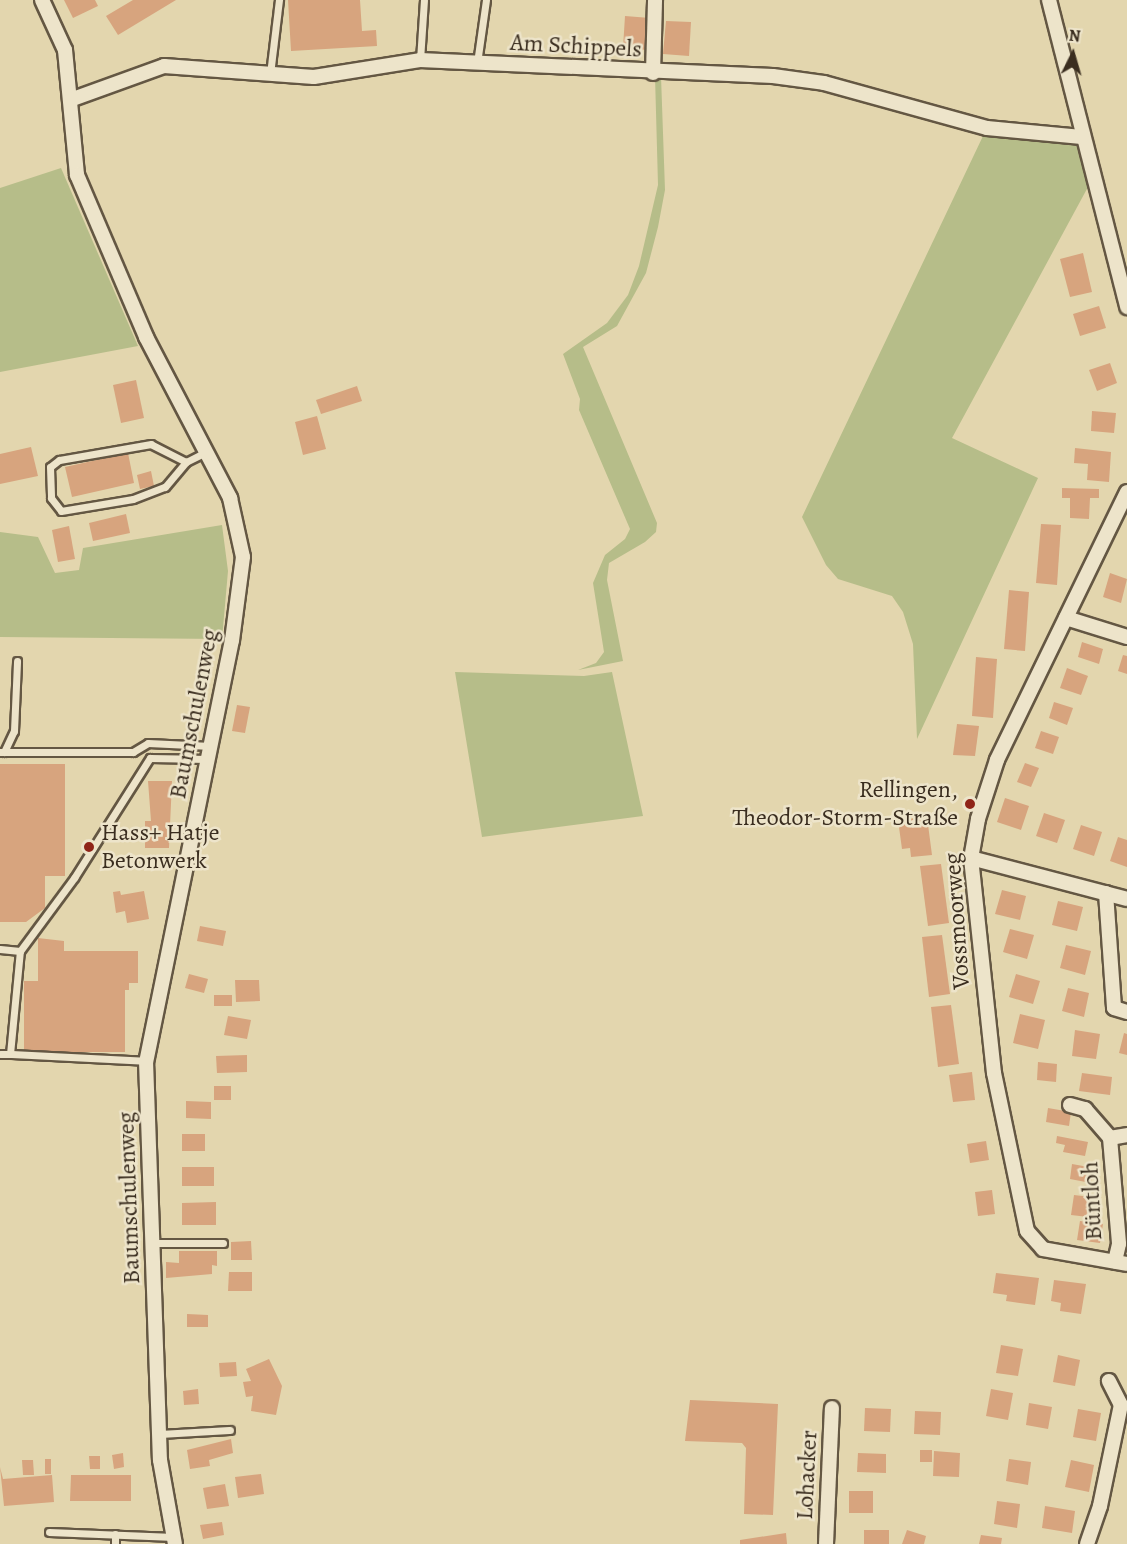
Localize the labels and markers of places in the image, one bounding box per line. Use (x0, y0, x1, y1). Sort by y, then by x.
place label: Rellingen, Theodor-Storm-Straße (732, 776, 958, 832)
marker: Rellingen, Theodor-Storm-Straße (963, 797, 977, 811)
place label: Hass+ Hatje Betonwerk (101, 819, 219, 875)
marker: Hass+ Hatje Betonwerk (82, 840, 96, 854)

